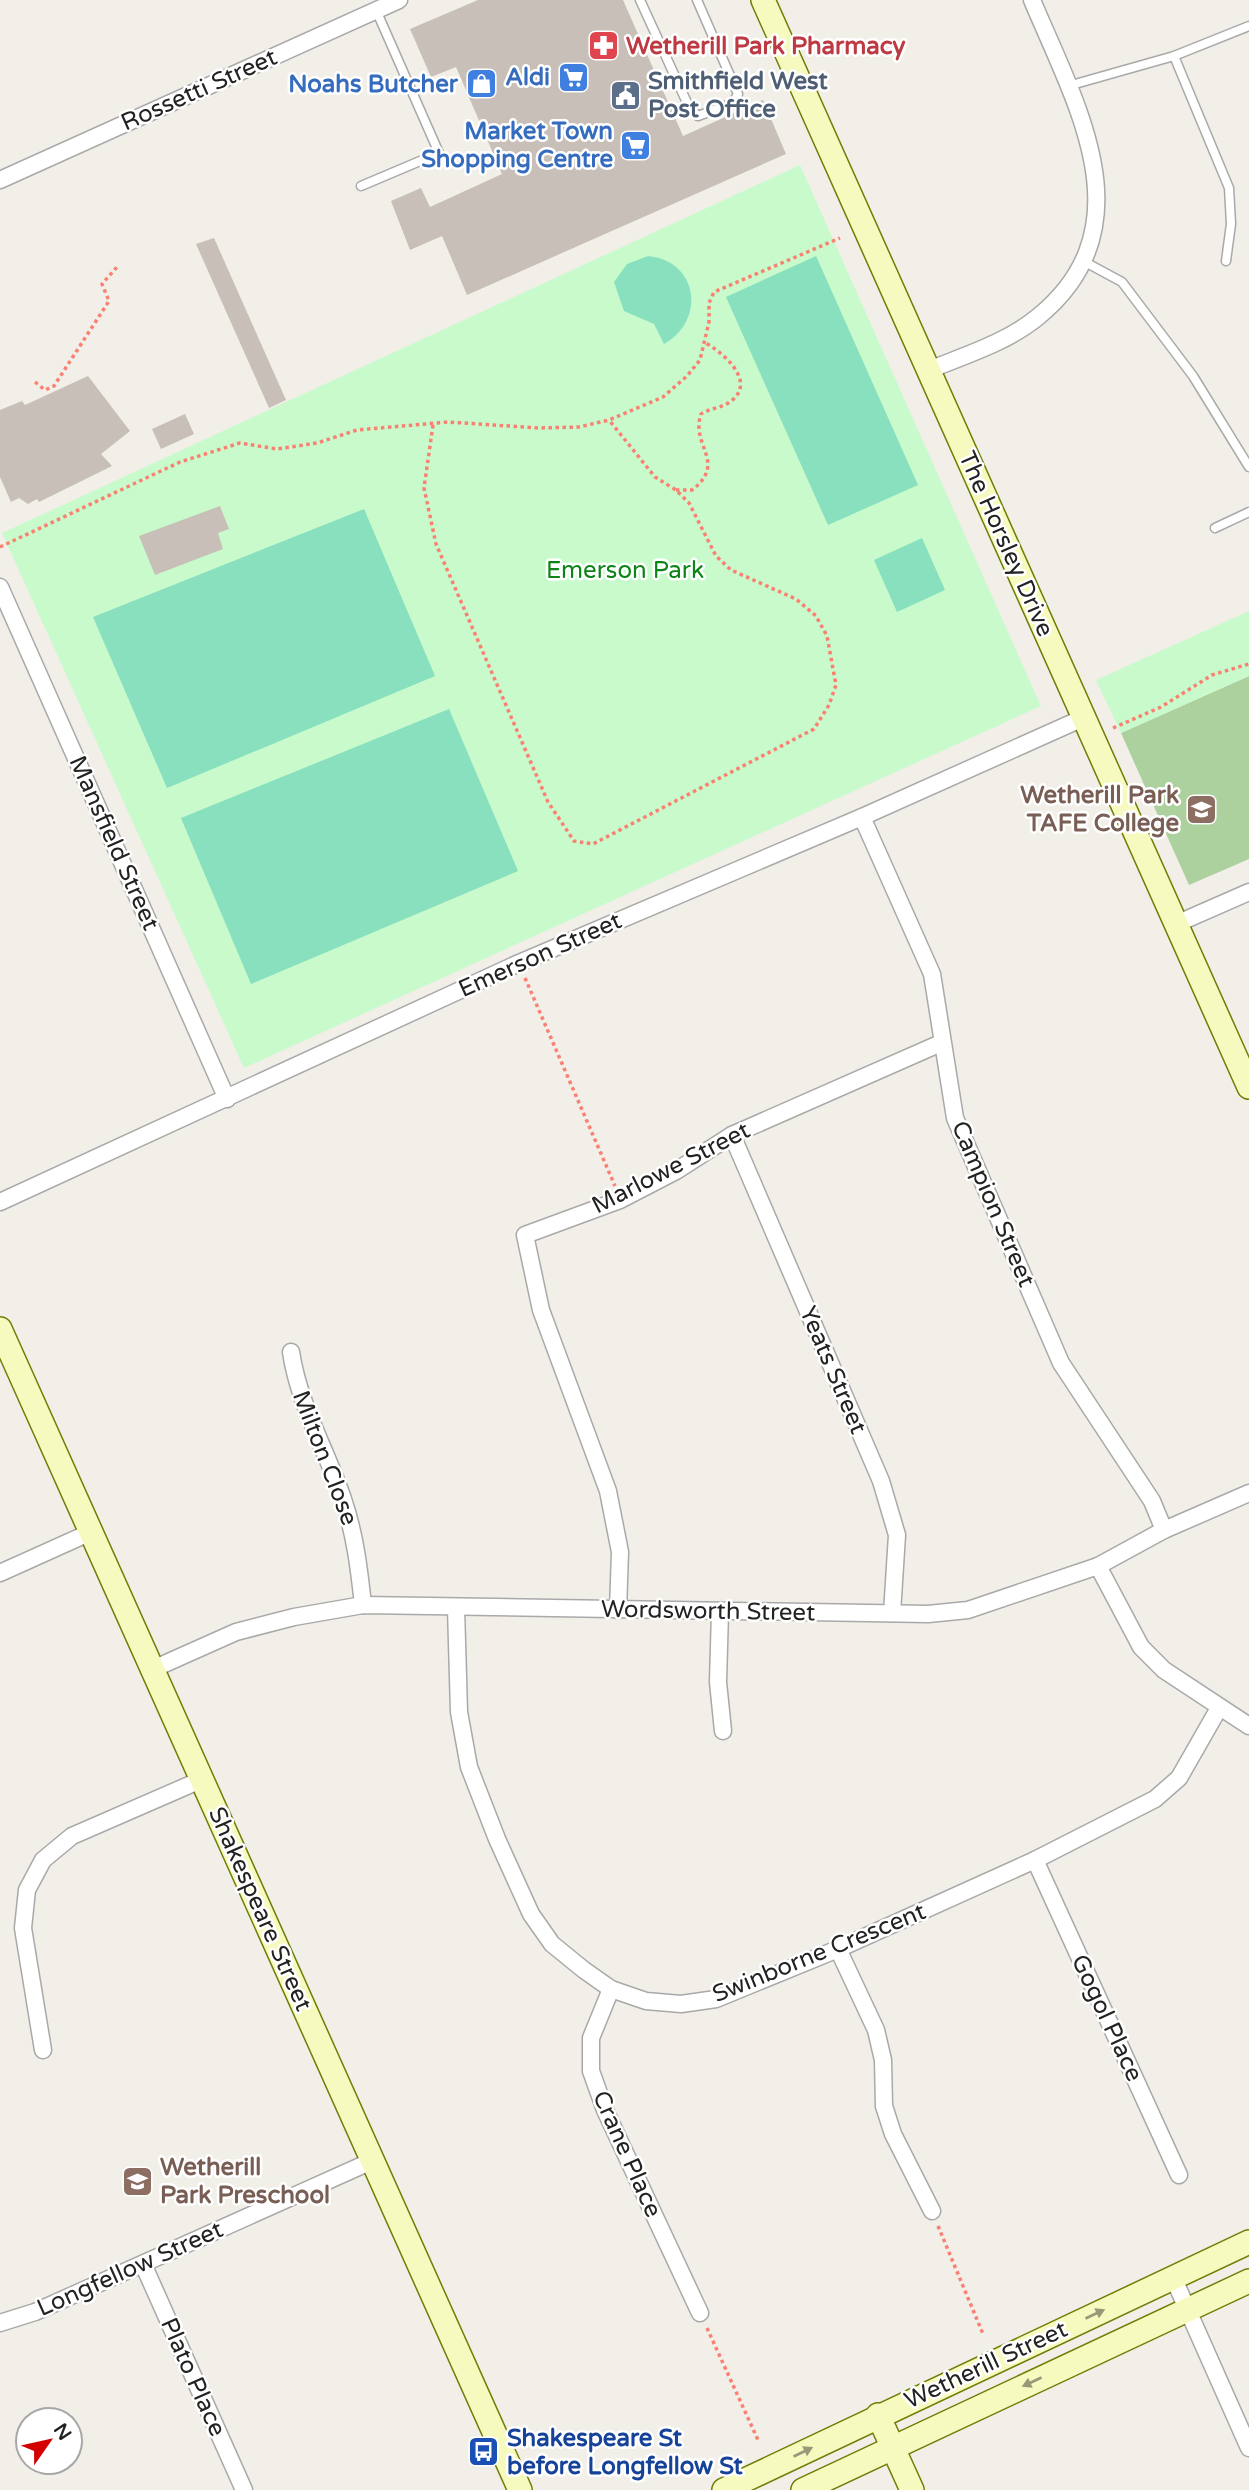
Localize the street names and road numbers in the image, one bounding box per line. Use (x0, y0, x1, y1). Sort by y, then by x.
street label: Rossetti Street (117, 43, 281, 137)
street label: The Horsley Drive (952, 447, 1060, 641)
street label: Mansfield Street (63, 751, 165, 935)
street label: Emerson Street (454, 906, 626, 1004)
street label: Marlowe Street (587, 1116, 755, 1220)
street label: Campion Street (945, 1117, 1041, 1291)
street label: Yeats Street (793, 1302, 873, 1438)
street label: Milton Close (286, 1387, 364, 1529)
street label: Wordsworth Street (601, 1595, 815, 1627)
street label: Shakespeare Street (202, 1803, 318, 2015)
street label: Swinborne Crescent (708, 1897, 930, 2009)
street label: Gogol Place (1065, 1950, 1149, 2086)
street label: Crane Place (586, 2086, 668, 2222)
street label: Longfellow Street (33, 2215, 227, 2323)
street label: Plato Place (154, 2313, 232, 2441)
street label: Wetherill Street (900, 2315, 1072, 2415)

